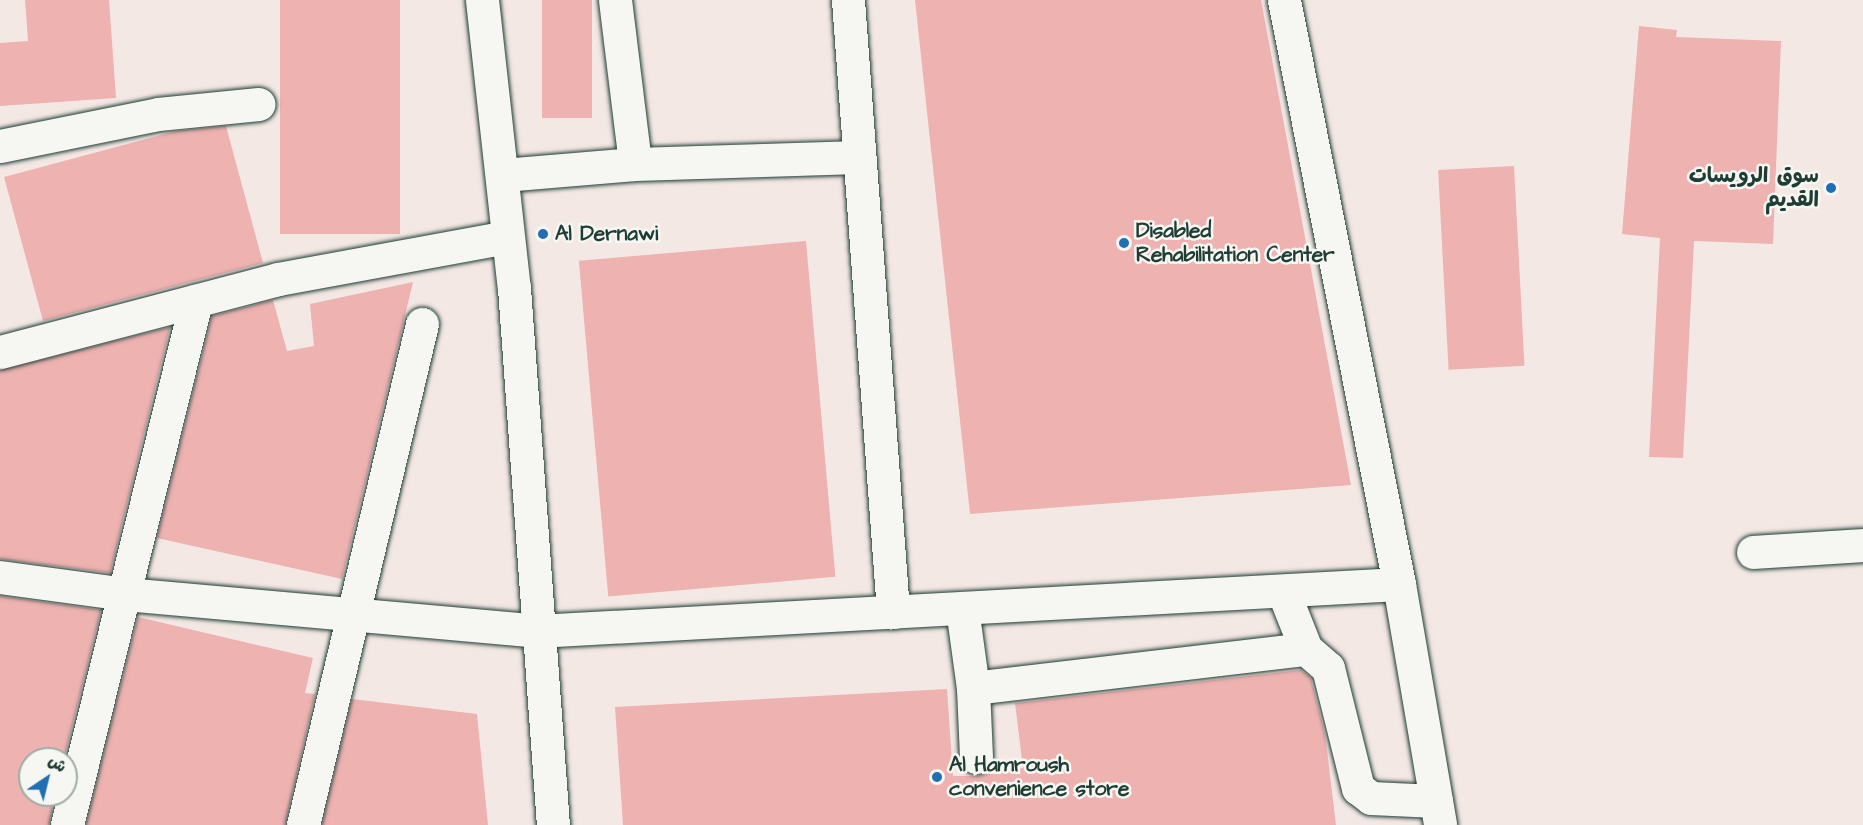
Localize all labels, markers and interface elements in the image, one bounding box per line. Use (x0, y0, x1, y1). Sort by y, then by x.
place label: سوق الرويسات القديم (1689, 163, 1819, 213)
marker: سوق الرويسات القديم (1824, 181, 1838, 195)
place label: Disabled Rehabilitation Center (1136, 218, 1335, 268)
place label: Al Dernawi (555, 221, 658, 247)
marker: Al Dernawi (536, 227, 550, 241)
marker: Disabled Rehabilitation Center (1117, 236, 1131, 250)
north arrow (18, 747, 78, 807)
text: ش (44, 750, 71, 778)
place label: Al Hamroush convenience store (949, 752, 1129, 802)
marker: Al Hamroush convenience store (930, 770, 944, 784)

